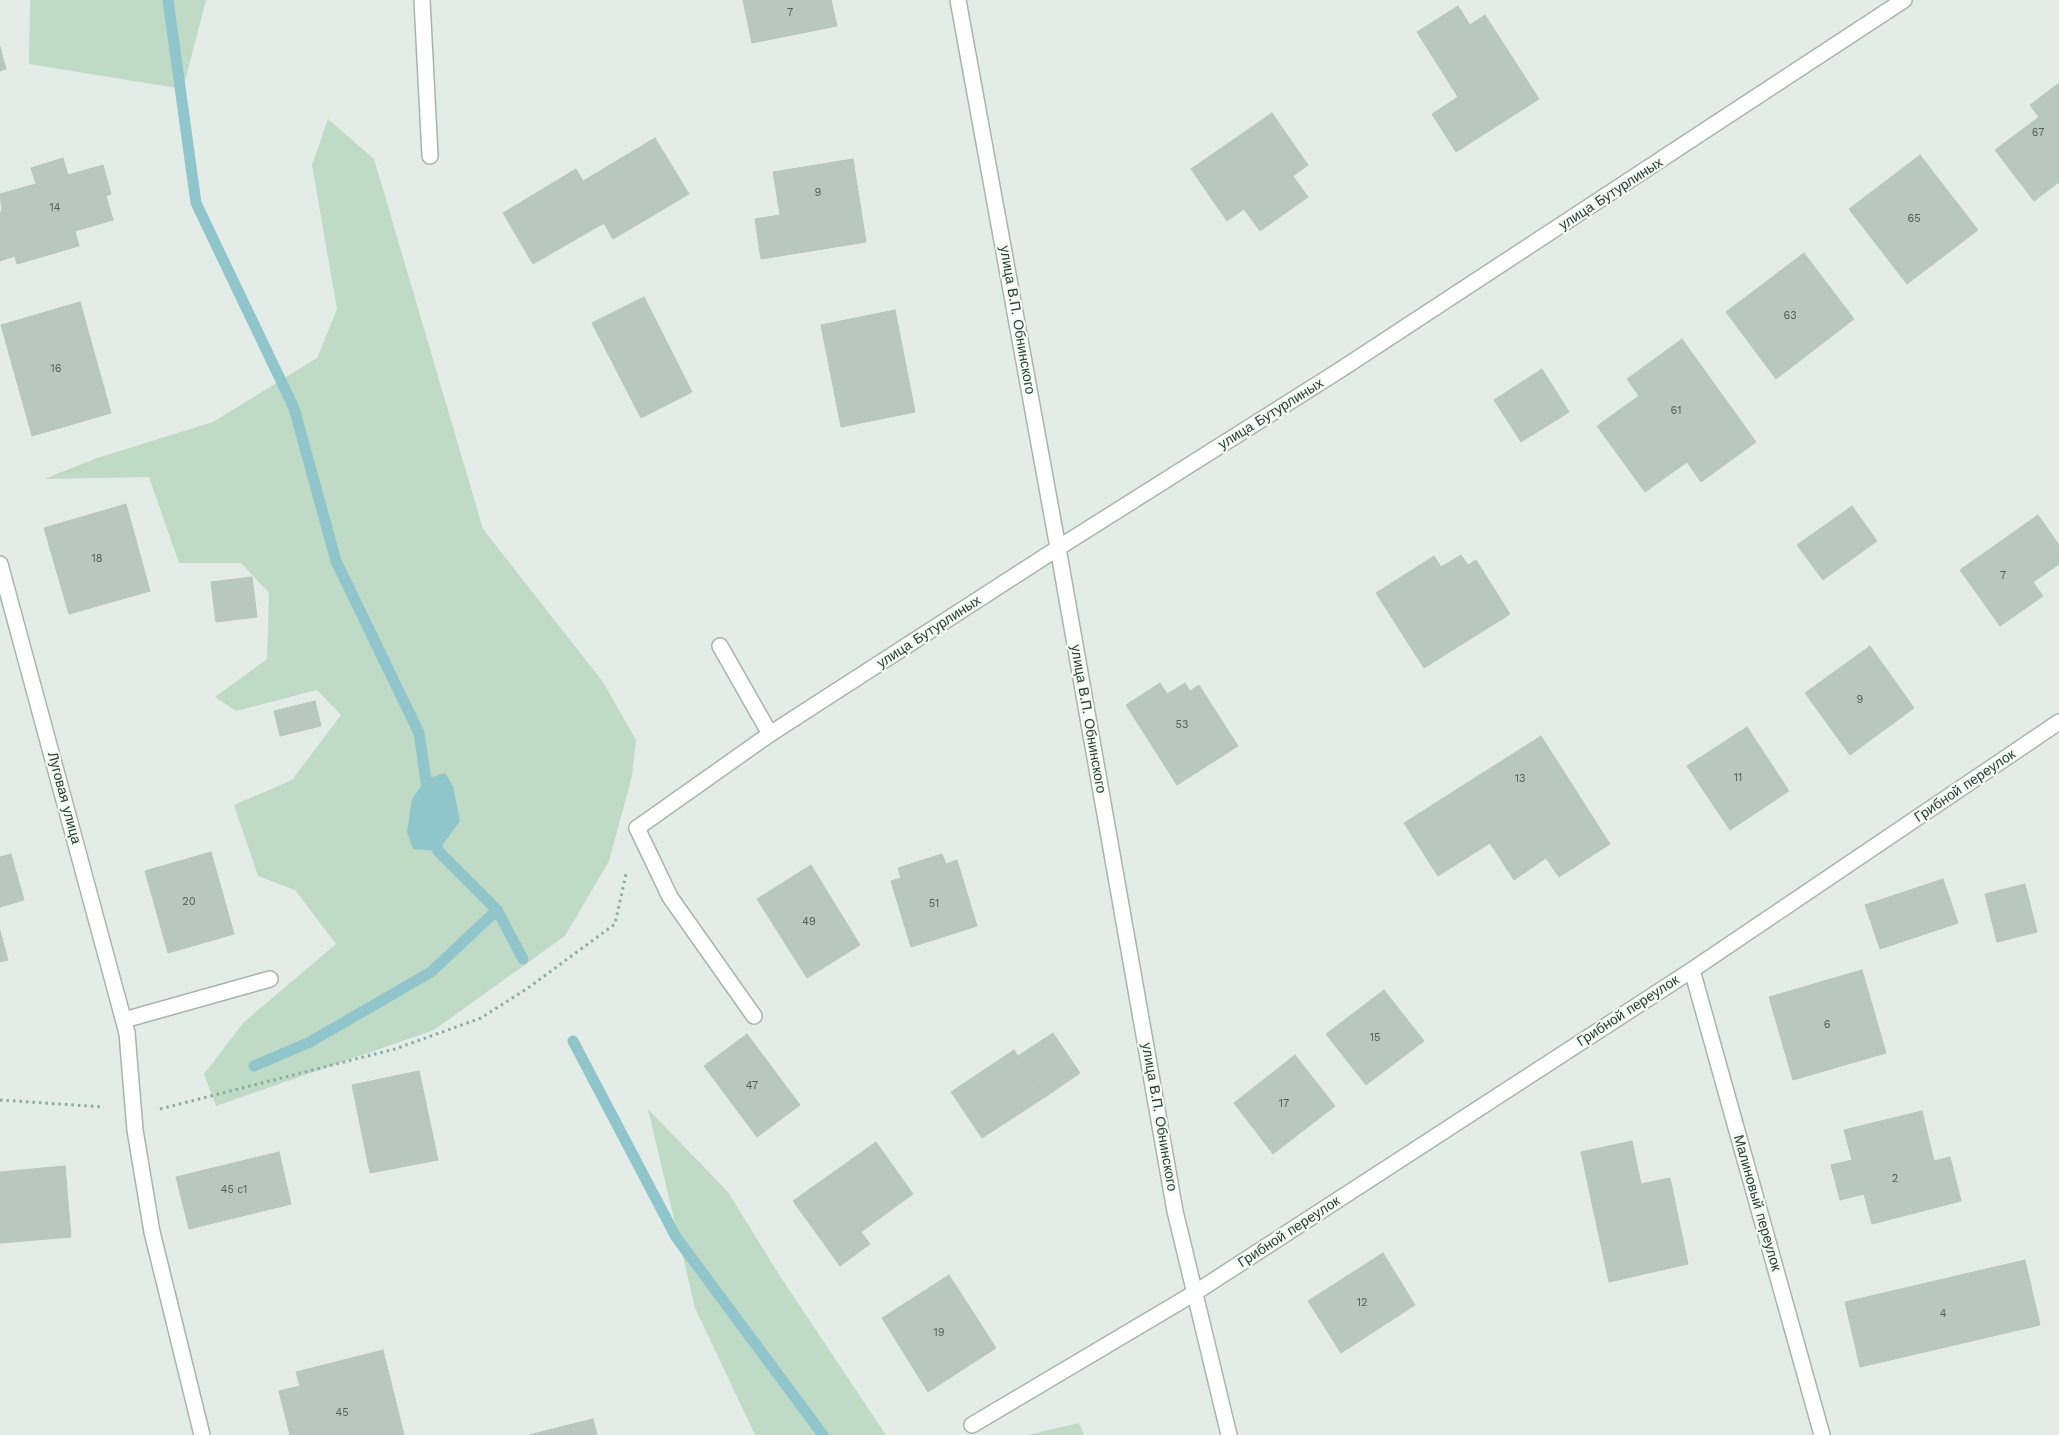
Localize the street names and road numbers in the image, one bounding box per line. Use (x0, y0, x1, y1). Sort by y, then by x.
street label: улица Бутурлиных (1556, 154, 1666, 234)
street label: улица В.П. Обнинского (996, 244, 1038, 396)
street label: улица Бутурлиных (1215, 375, 1327, 453)
street label: улица Бутурлиных (874, 592, 984, 672)
street label: улица В.П. Обнинского (1067, 643, 1109, 795)
street label: Грибной переулок (1911, 746, 2019, 826)
street label: Луговая улица (44, 750, 84, 846)
street label: Грибной переулок (1574, 972, 1682, 1050)
street label: улица В.П. Обнинского (1138, 1041, 1180, 1193)
street label: Малиновый переулок (1730, 1133, 1784, 1273)
street label: Грибной переулок (1235, 1193, 1343, 1271)

